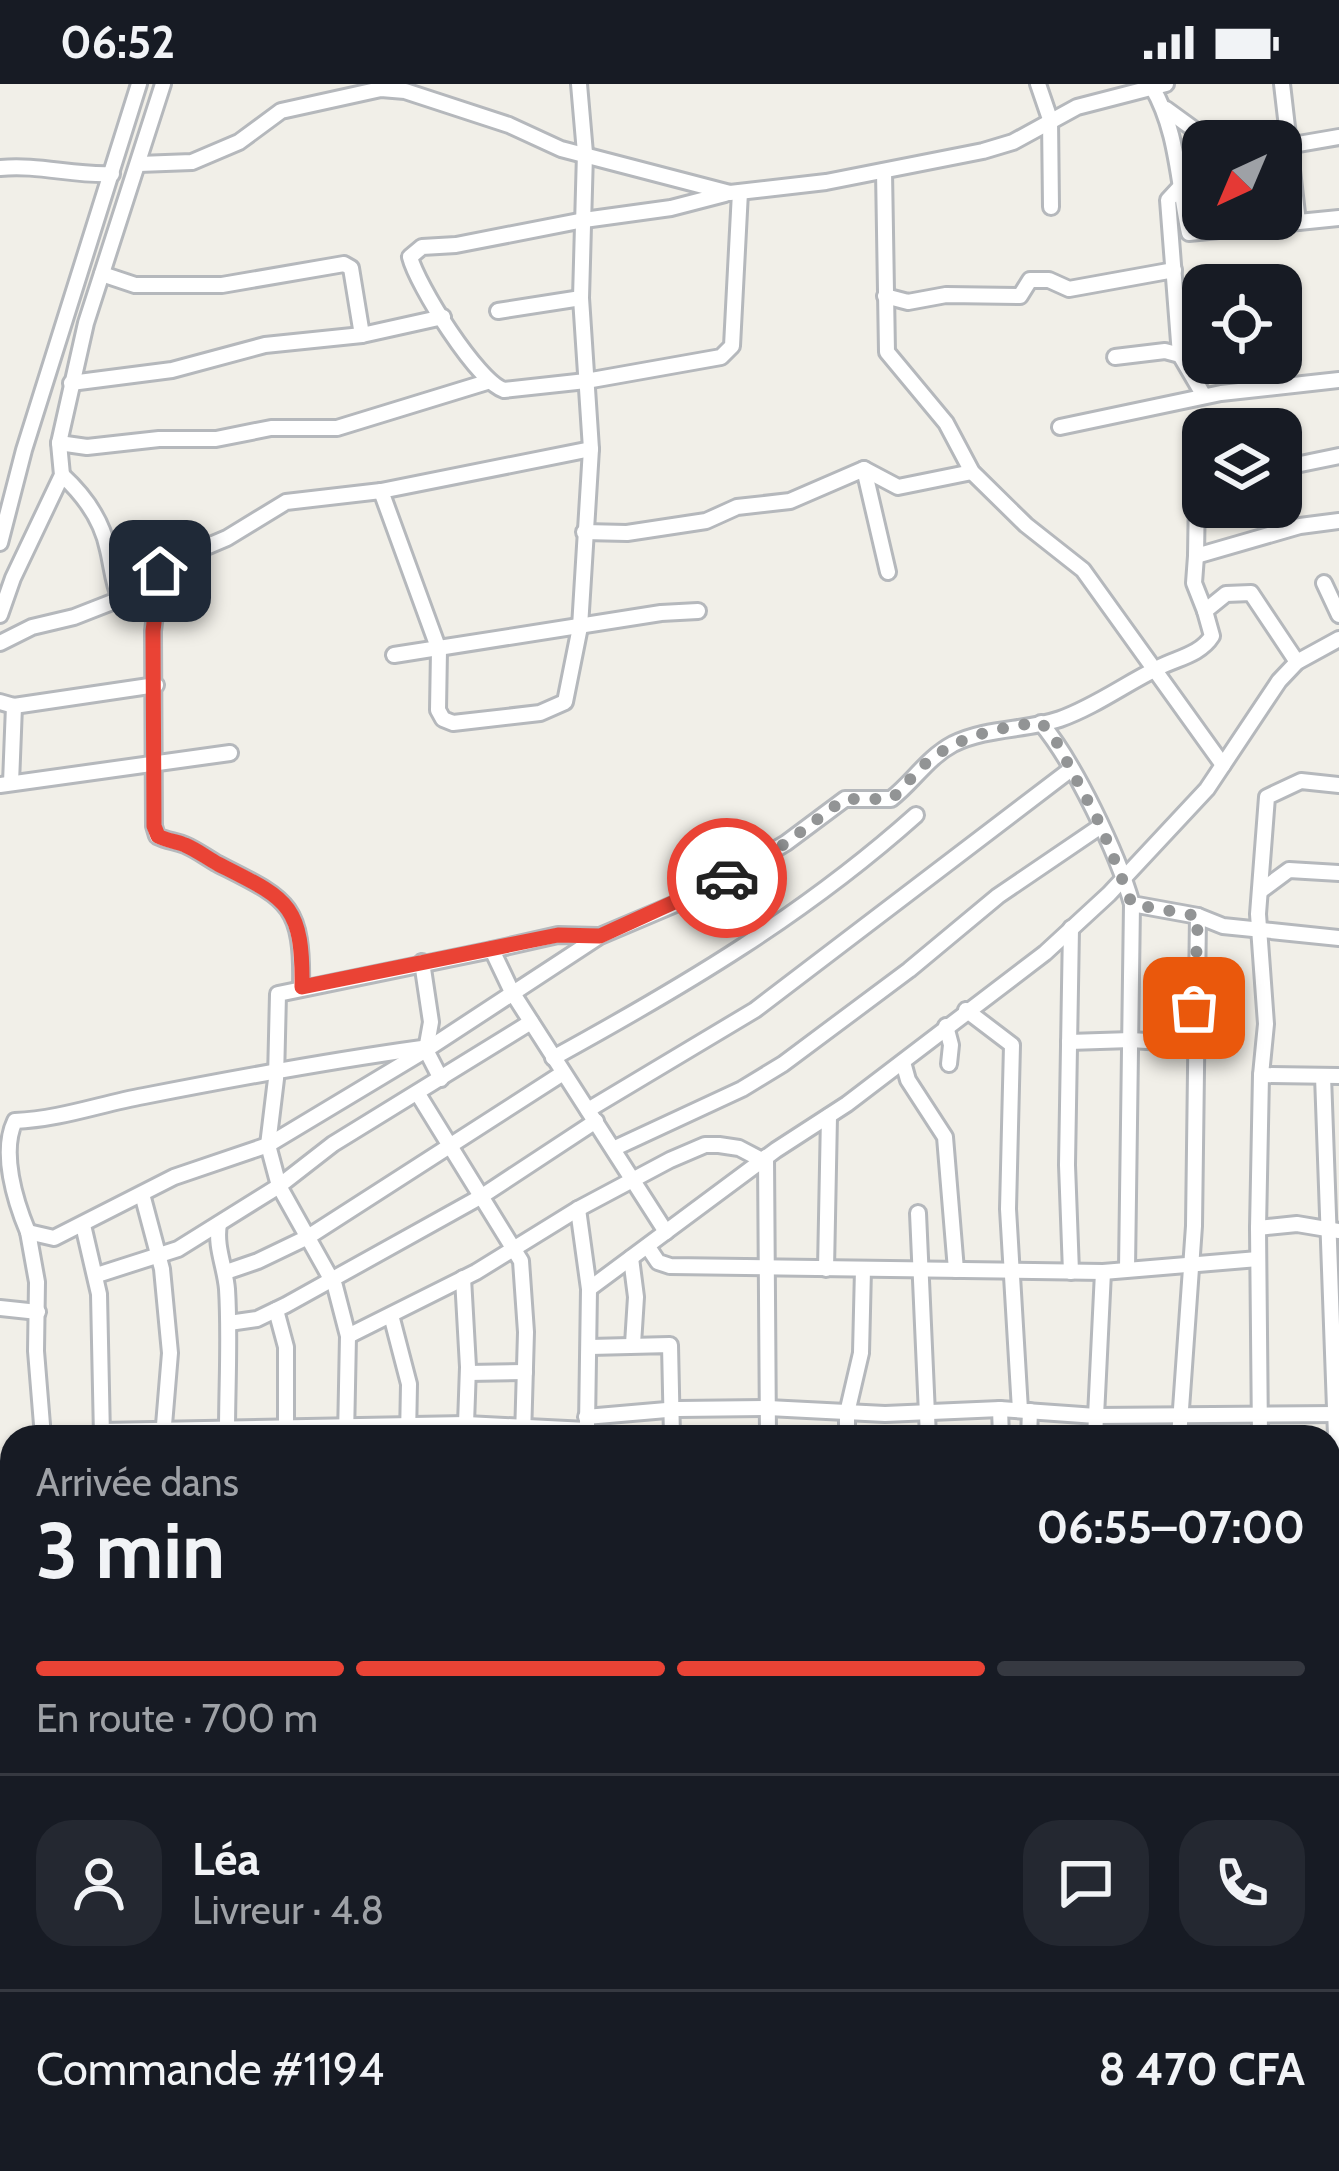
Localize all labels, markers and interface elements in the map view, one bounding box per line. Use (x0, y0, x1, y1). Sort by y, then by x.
text: 06:52 (60, 15, 175, 69)
north arrow (1182, 120, 1302, 240)
map controls (1182, 120, 1302, 528)
button: locate (1182, 264, 1302, 384)
button: layers (1182, 408, 1302, 528)
pin (109, 520, 211, 622)
icon: home (127, 538, 193, 604)
courier (667, 818, 787, 938)
icon: car (694, 845, 760, 911)
pin (1143, 957, 1245, 1059)
icon: bag (1161, 975, 1227, 1041)
text: Arrivée dans (36, 1458, 239, 1506)
text: 06:55–07:00 (1036, 1500, 1305, 1554)
text: 3 min (36, 1503, 225, 1598)
text: En route · 700 m (36, 1694, 318, 1742)
button: person (36, 1820, 162, 1946)
button: chat (1023, 1820, 1149, 1946)
button: phone (1179, 1820, 1305, 1946)
text: Léa (192, 1832, 260, 1886)
text: Livreur · 4.8 (192, 1886, 384, 1934)
text: Commande #1194 (36, 2042, 384, 2096)
text: 8 470 CFA (1099, 2042, 1305, 2096)

